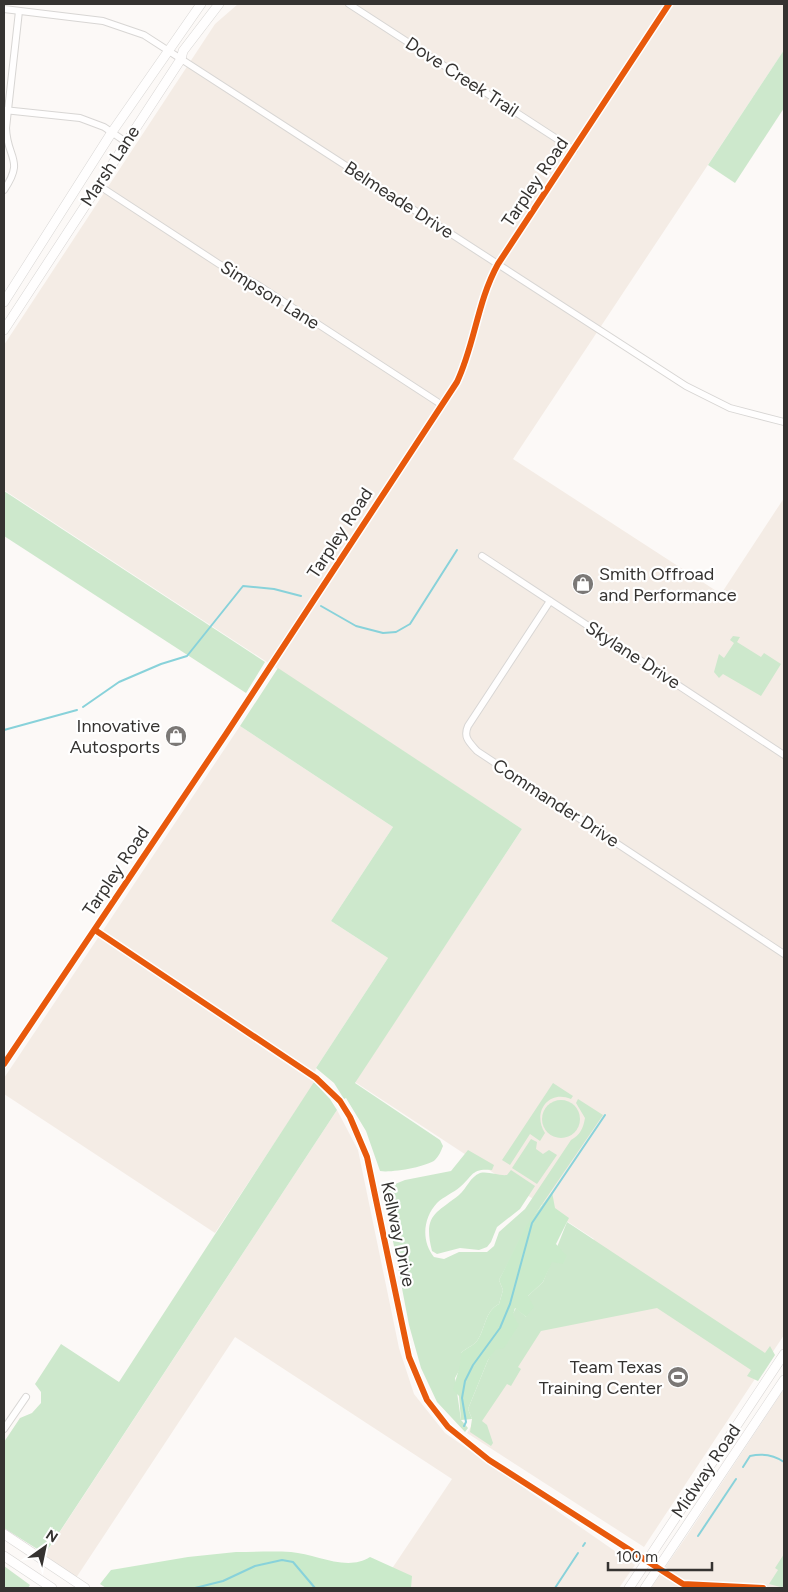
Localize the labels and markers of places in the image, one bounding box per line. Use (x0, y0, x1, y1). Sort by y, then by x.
place label: Smith Offroad and Performance (599, 563, 737, 606)
shop icon: Smith Offroad and Performance (571, 572, 595, 596)
place label: Innovative Autosports (70, 715, 160, 758)
shop icon: Innovative Autosports (164, 724, 188, 748)
place label: Team Texas Training Center (539, 1356, 662, 1399)
sports icon: Team Texas Training Center (666, 1365, 690, 1389)

